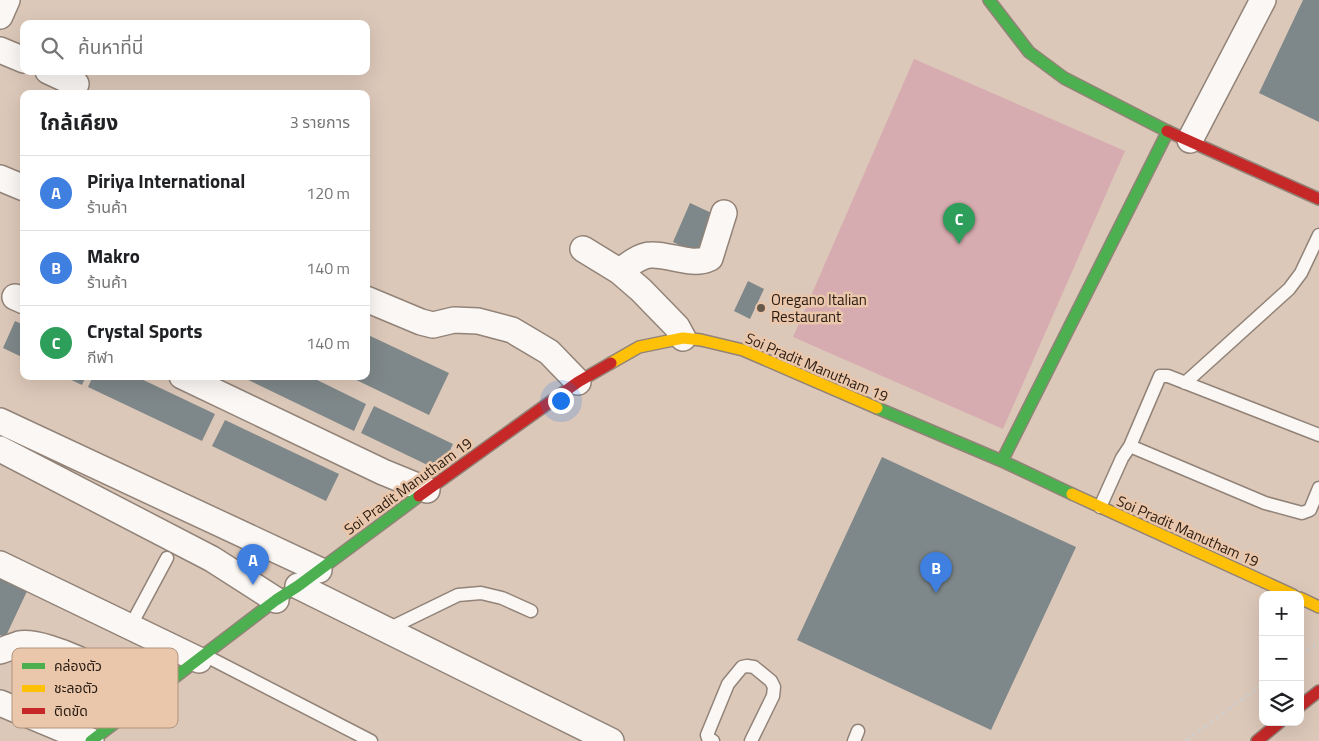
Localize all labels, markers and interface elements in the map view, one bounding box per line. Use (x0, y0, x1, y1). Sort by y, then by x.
search box (20, 20, 370, 75)
text: ค้นหาที่นี่ (78, 32, 143, 61)
icon: search (38, 34, 66, 62)
text: ใกล้เคียง (40, 106, 118, 138)
text: 3 รายการ (290, 110, 350, 134)
text: Piriya International (87, 166, 245, 195)
text: A (51, 181, 61, 205)
text: 120 m (306, 181, 350, 205)
text: ร้านค้า (87, 195, 127, 219)
pin: C (943, 203, 975, 244)
text: Makro (87, 241, 140, 270)
text: B (51, 256, 61, 280)
text: 140 m (306, 256, 350, 280)
text: ร้านค้า (87, 270, 127, 294)
place label: Oregano Italian Restaurant (771, 288, 867, 328)
marker: Oregano Italian Restaurant (755, 302, 767, 314)
text: Crystal Sports (87, 316, 202, 345)
street label: Soi Pradit Manutham 19 (742, 326, 892, 408)
text: C (52, 331, 60, 355)
text: 140 m (306, 331, 350, 355)
text: กีฬา (87, 345, 114, 369)
your location (548, 388, 574, 414)
street label: Soi Pradit Manutham 19 (339, 432, 477, 540)
street label: Soi Pradit Manutham 19 (1113, 489, 1263, 573)
pin: A (237, 544, 269, 585)
pin: B (920, 552, 952, 593)
map controls (1259, 591, 1304, 726)
button: + (1259, 591, 1304, 636)
button: − (1259, 636, 1304, 681)
legend (12, 648, 178, 728)
text: คล่องตัว (54, 655, 102, 676)
text: ชะลอตัว (54, 677, 98, 698)
button: layers (1259, 681, 1304, 726)
text: ติดขัด (54, 700, 88, 721)

